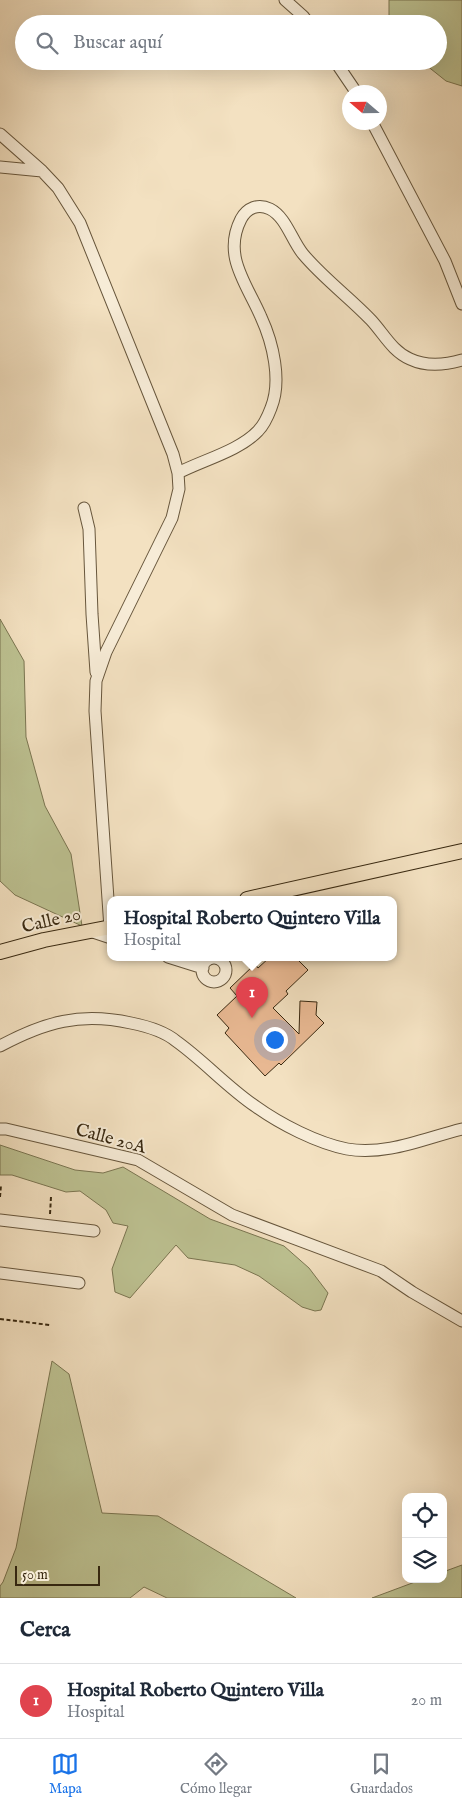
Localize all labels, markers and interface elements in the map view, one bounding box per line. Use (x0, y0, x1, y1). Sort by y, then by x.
search box (15, 15, 447, 70)
icon: search (33, 29, 61, 57)
text: Buscar aquí (73, 31, 162, 55)
north arrow (342, 85, 387, 130)
popup (107, 896, 397, 961)
street label: Calle 20 (20, 904, 83, 939)
text: Hospital Roberto Quintero Villa (124, 907, 380, 931)
text: Hospital (124, 931, 181, 951)
pin: 1 (236, 977, 268, 1018)
your location (262, 1027, 288, 1053)
street label: Calle 20A (73, 1119, 149, 1160)
map controls (402, 1493, 447, 1583)
button: locate (402, 1493, 447, 1538)
button: layers (402, 1538, 447, 1583)
scale bar (15, 1563, 100, 1586)
text: 50 m (22, 1566, 48, 1584)
text: Cerca (20, 1617, 70, 1644)
text: Hospital Roberto Quintero Villa (67, 1679, 324, 1703)
text: 1 (33, 1691, 39, 1711)
text: 20 m (411, 1691, 442, 1711)
text: Hospital (67, 1703, 124, 1723)
tab: Mapa (49, 1750, 82, 1798)
tab: Cómo llegar (180, 1750, 252, 1798)
tab: Guardados (350, 1750, 413, 1798)

